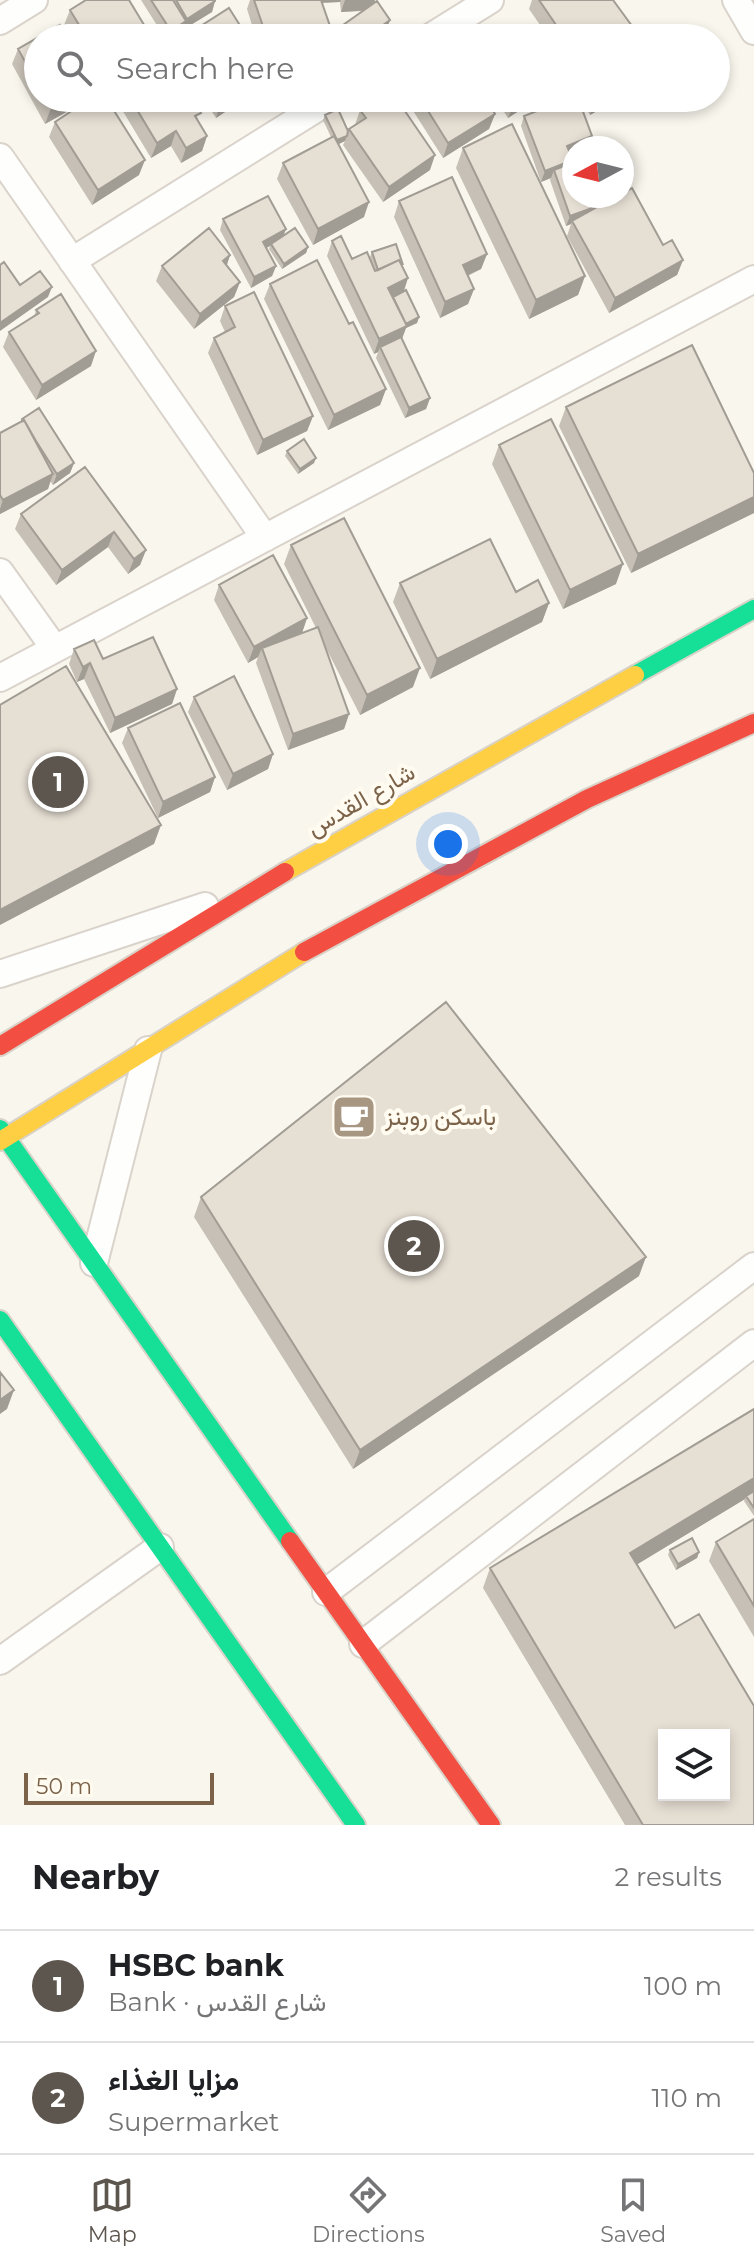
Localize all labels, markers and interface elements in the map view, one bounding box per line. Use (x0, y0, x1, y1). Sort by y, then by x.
search box (24, 24, 730, 112)
icon: search (52, 46, 96, 90)
text: Search here (116, 50, 294, 87)
north arrow (562, 136, 634, 208)
pin: 1 (32, 752, 84, 812)
street label: شارع القدس (301, 757, 421, 844)
your location (428, 824, 468, 864)
cafe icon: باسكن روبنز (330, 1093, 378, 1141)
place label: باسكن روبنز (384, 1102, 496, 1132)
pin: 2 (388, 1216, 440, 1276)
map controls (658, 1729, 730, 1801)
button: layers (658, 1729, 730, 1801)
scale bar (24, 1769, 214, 1805)
text: 50 m (36, 1773, 92, 1800)
text: Nearby (32, 1856, 159, 1898)
text: 2 results (614, 1861, 722, 1893)
text: HSBC bank (108, 1947, 284, 1984)
text: 1 (53, 1970, 63, 2002)
text: 100 m (644, 1970, 722, 2002)
text: Bank · شارع القدس (108, 1986, 326, 2018)
text: مزايا الغذاء (108, 2061, 239, 2098)
text: 2 (50, 2082, 66, 2114)
text: 110 m (652, 2082, 722, 2114)
text: Supermarket (108, 2106, 279, 2138)
tab: Map (88, 2173, 137, 2248)
tab: Directions (312, 2173, 425, 2248)
tab: Saved (600, 2173, 666, 2248)

